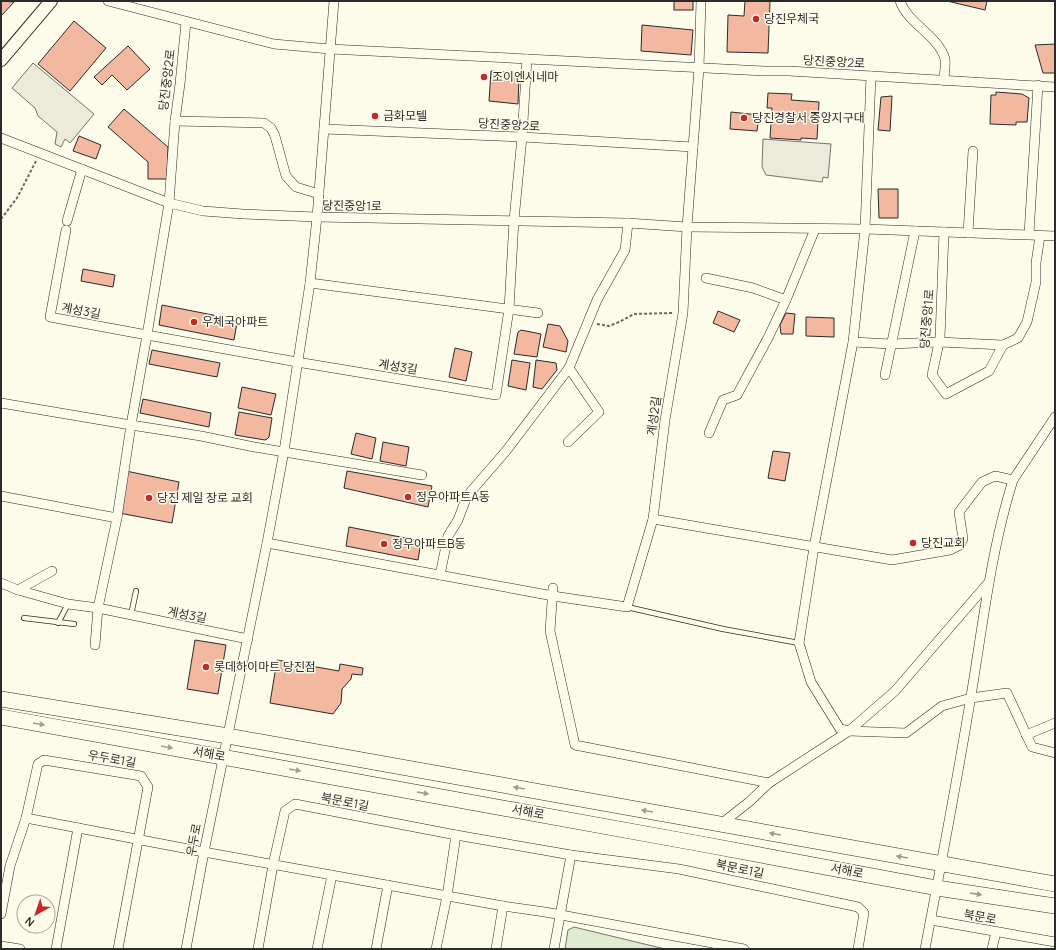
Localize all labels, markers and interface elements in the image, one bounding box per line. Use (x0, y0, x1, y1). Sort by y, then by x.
place label: 당진우체국 (764, 10, 819, 27)
marker: 당진우체국 (751, 14, 761, 24)
street label: 당진중앙2로 (154, 48, 179, 112)
street label: 당진중앙2로 (803, 51, 865, 72)
place label: 조이엔시네마 (492, 68, 558, 85)
marker: 조이엔시네마 (479, 72, 489, 82)
place label: 금화모텔 (383, 107, 427, 124)
place label: 당진경찰서 중앙지구대 (752, 109, 865, 126)
marker: 금화모텔 (370, 111, 380, 121)
marker: 당진경찰서 중앙지구대 (739, 113, 749, 123)
street label: 당진중앙2로 (478, 114, 540, 135)
street label: 당진중앙1로 (322, 196, 382, 215)
street label: 당진중앙1로 (915, 288, 938, 350)
street label: 계성3길 (60, 298, 102, 323)
place label: 우체국아파트 (202, 313, 268, 330)
marker: 우체국아파트 (189, 317, 199, 327)
street label: 계성3길 (377, 355, 419, 378)
street label: 계성2길 (642, 395, 665, 437)
place label: 정우아파트A동 (416, 488, 490, 505)
place label: 당진 제일 장로 교회 (157, 489, 253, 506)
marker: 정우아파트A동 (403, 492, 413, 502)
marker: 당진 제일 장로 교회 (144, 493, 154, 503)
place label: 당진교회 (921, 534, 965, 551)
place label: 정우아파트B동 (392, 535, 466, 552)
marker: 당진교회 (908, 538, 918, 548)
marker: 정우아파트B동 (379, 539, 389, 549)
street label: 계성3길 (166, 602, 208, 627)
place label: 롯데하이마트 당진점 (214, 658, 316, 675)
marker: 롯데하이마트 당진점 (201, 662, 211, 672)
one-way arrow (33, 721, 46, 727)
street label: 서해로 (191, 742, 227, 765)
one-way arrow (161, 744, 173, 750)
street label: 우두로1길 (87, 746, 138, 771)
one-way arrow (289, 767, 301, 773)
one-way arrow (513, 785, 525, 791)
street label: 북문로1길 (320, 789, 371, 815)
one-way arrow (417, 790, 429, 796)
street label: 서해로 (510, 800, 546, 823)
one-way arrow (640, 808, 653, 814)
street label: 우두로 (182, 822, 205, 858)
one-way arrow (768, 831, 781, 837)
one-way arrow (896, 854, 909, 860)
street label: 북문로1길 (714, 855, 766, 882)
street label: 서해로 (829, 859, 865, 882)
one-way arrow (970, 891, 982, 897)
north arrow (16, 894, 56, 934)
street label: 북문로 (962, 905, 998, 928)
text: N (21, 914, 37, 930)

